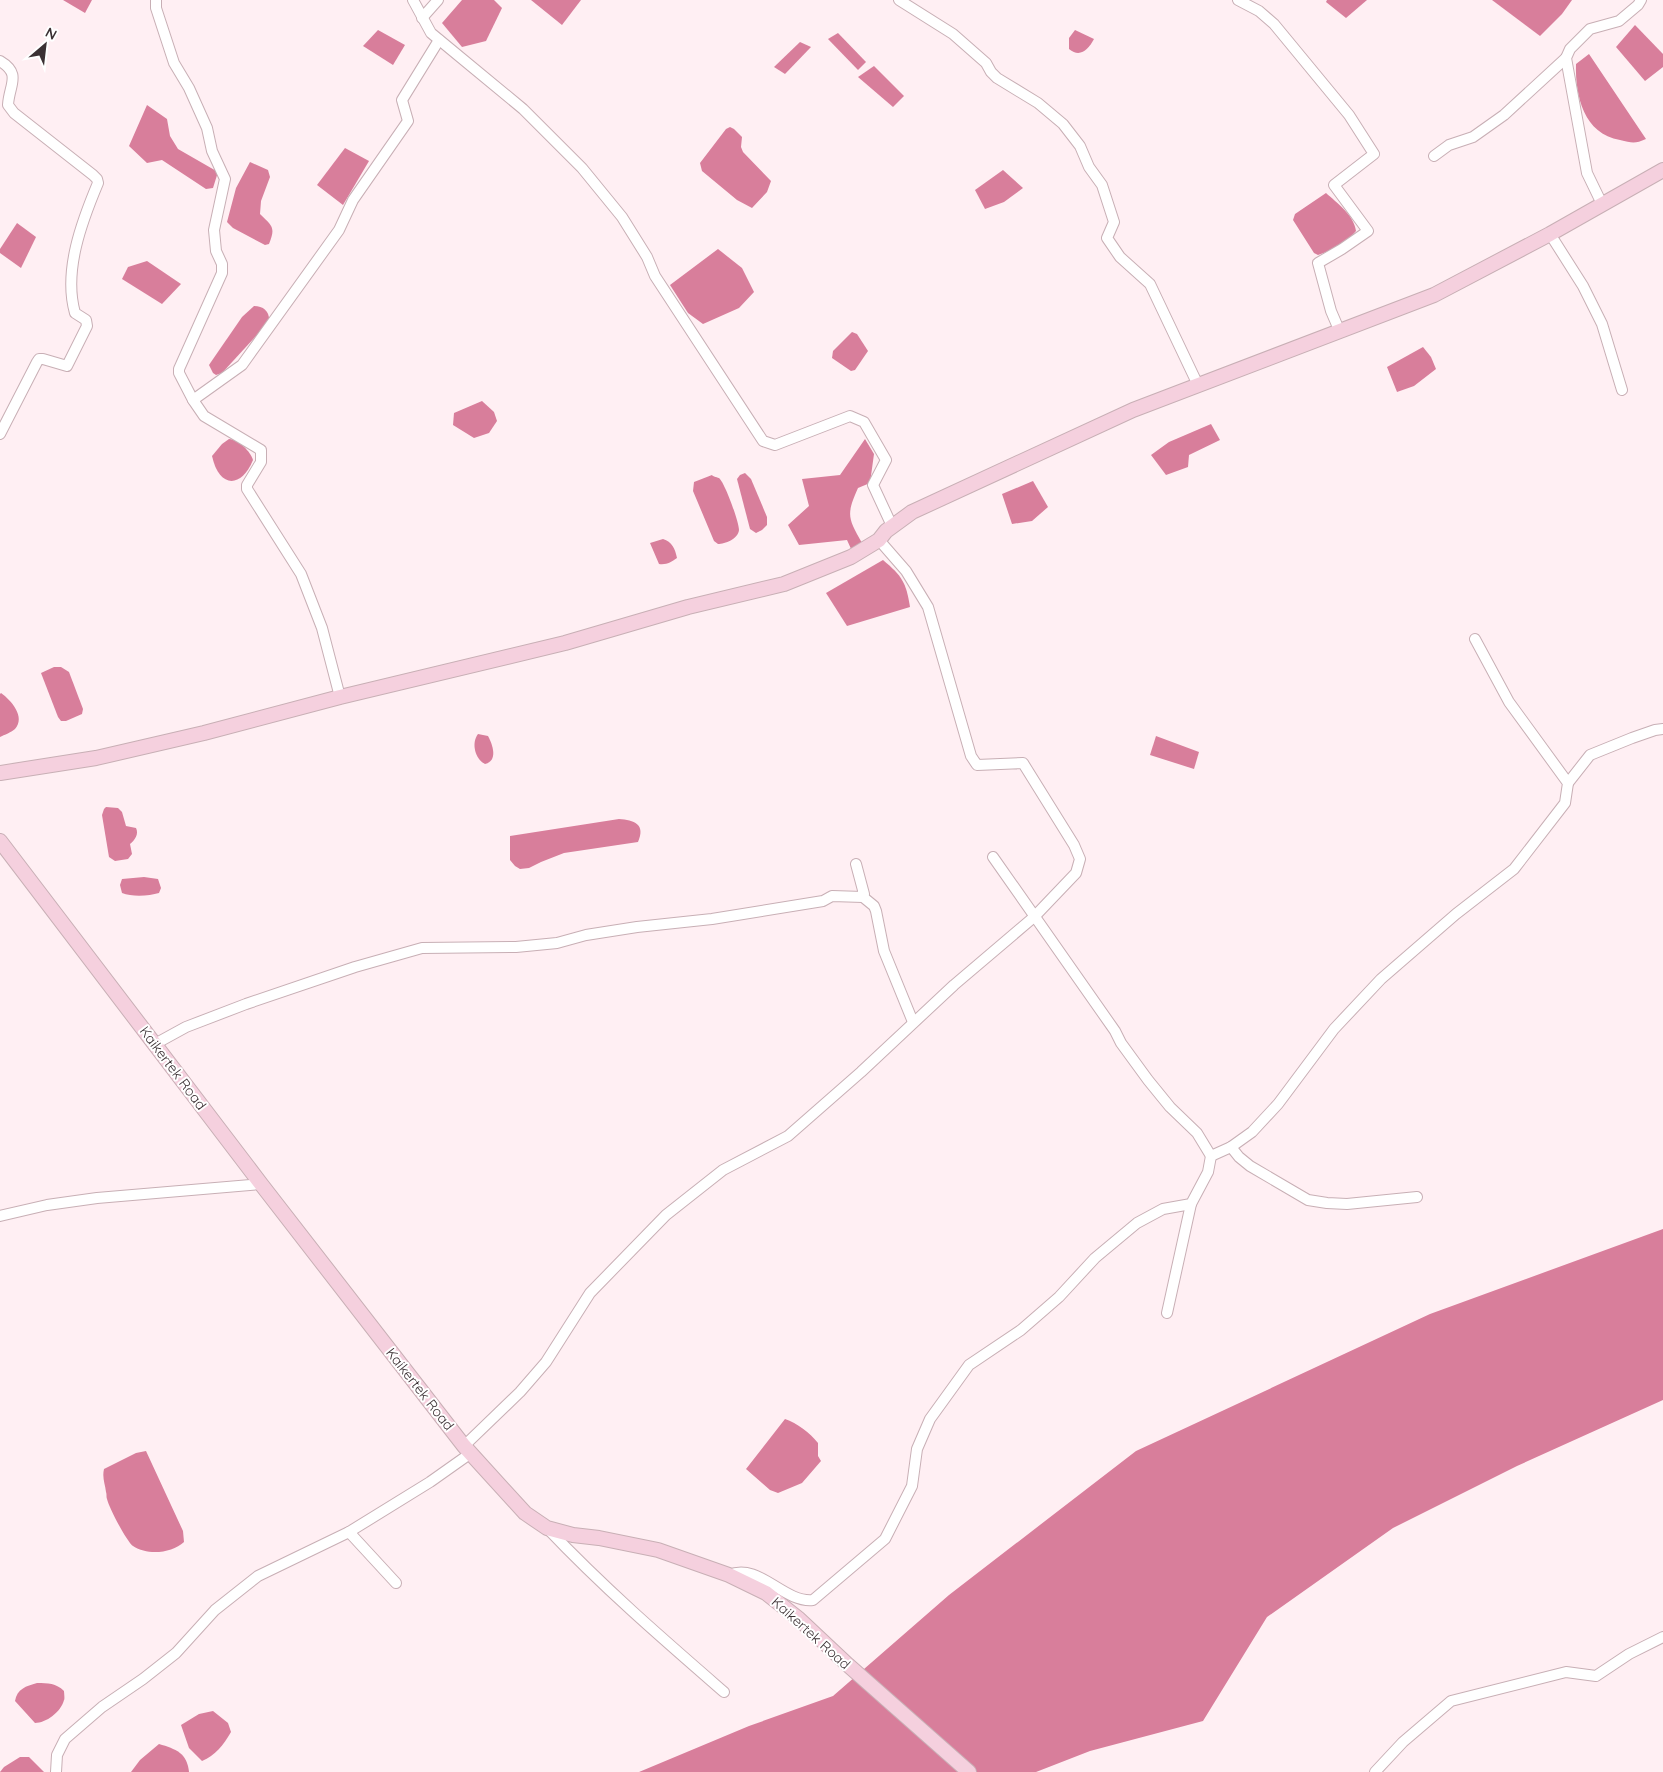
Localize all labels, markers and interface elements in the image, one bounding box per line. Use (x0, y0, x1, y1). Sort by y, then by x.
north arrow (20, 20, 70, 70)
text: N (42, 23, 60, 44)
street label: Kaikertek Road (136, 1023, 210, 1113)
street label: Kaikertek Road (382, 1344, 458, 1434)
street label: Kaikertek Road (768, 1593, 854, 1673)

